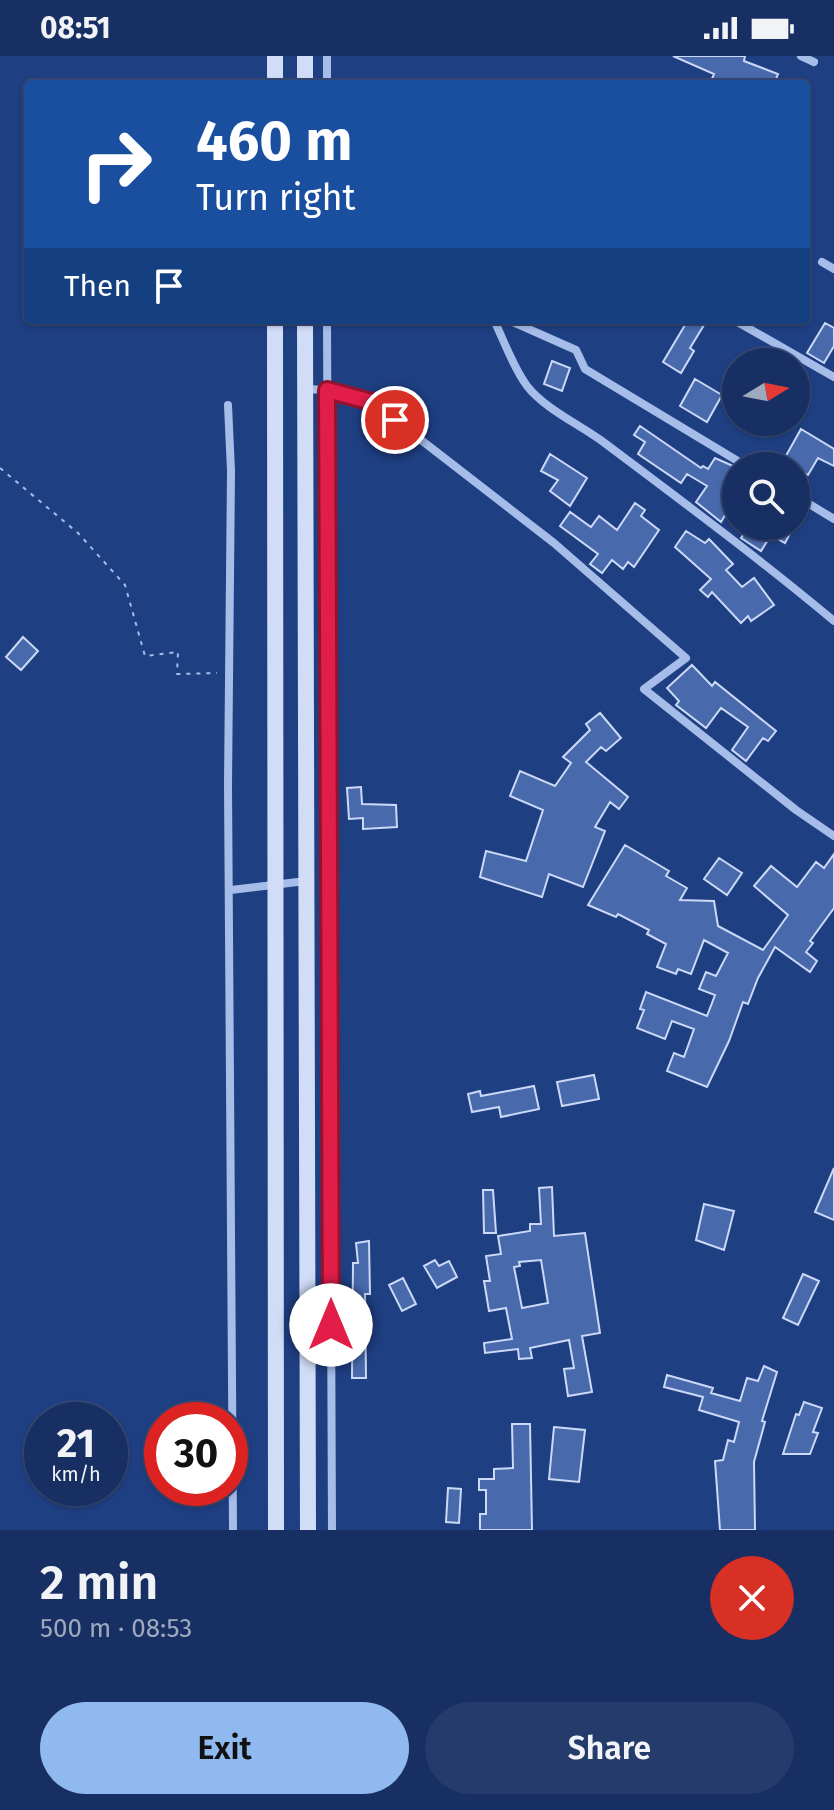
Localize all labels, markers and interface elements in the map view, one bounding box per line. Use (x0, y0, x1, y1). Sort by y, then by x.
text: 08:51 (40, 10, 111, 46)
text: 460 m (196, 108, 353, 175)
icon: right (64, 112, 168, 216)
text: Turn right (196, 176, 356, 220)
icon: arrive (147, 264, 191, 308)
text: Then (64, 268, 131, 304)
north arrow (722, 348, 810, 436)
map controls (722, 348, 810, 540)
pin (361, 386, 429, 454)
icon: arrive (373, 398, 417, 442)
button: search (722, 452, 810, 540)
position arrow (289, 1283, 373, 1367)
speed limit sign: 30 (144, 1402, 248, 1506)
text: 21 (57, 1420, 95, 1468)
text: km/h (51, 1462, 101, 1486)
text: 2 min (40, 1554, 158, 1612)
button: close (710, 1556, 794, 1640)
text: 500 m · 08:53 (40, 1613, 192, 1644)
button: Exit (40, 1702, 409, 1794)
button: Share (425, 1702, 794, 1794)

